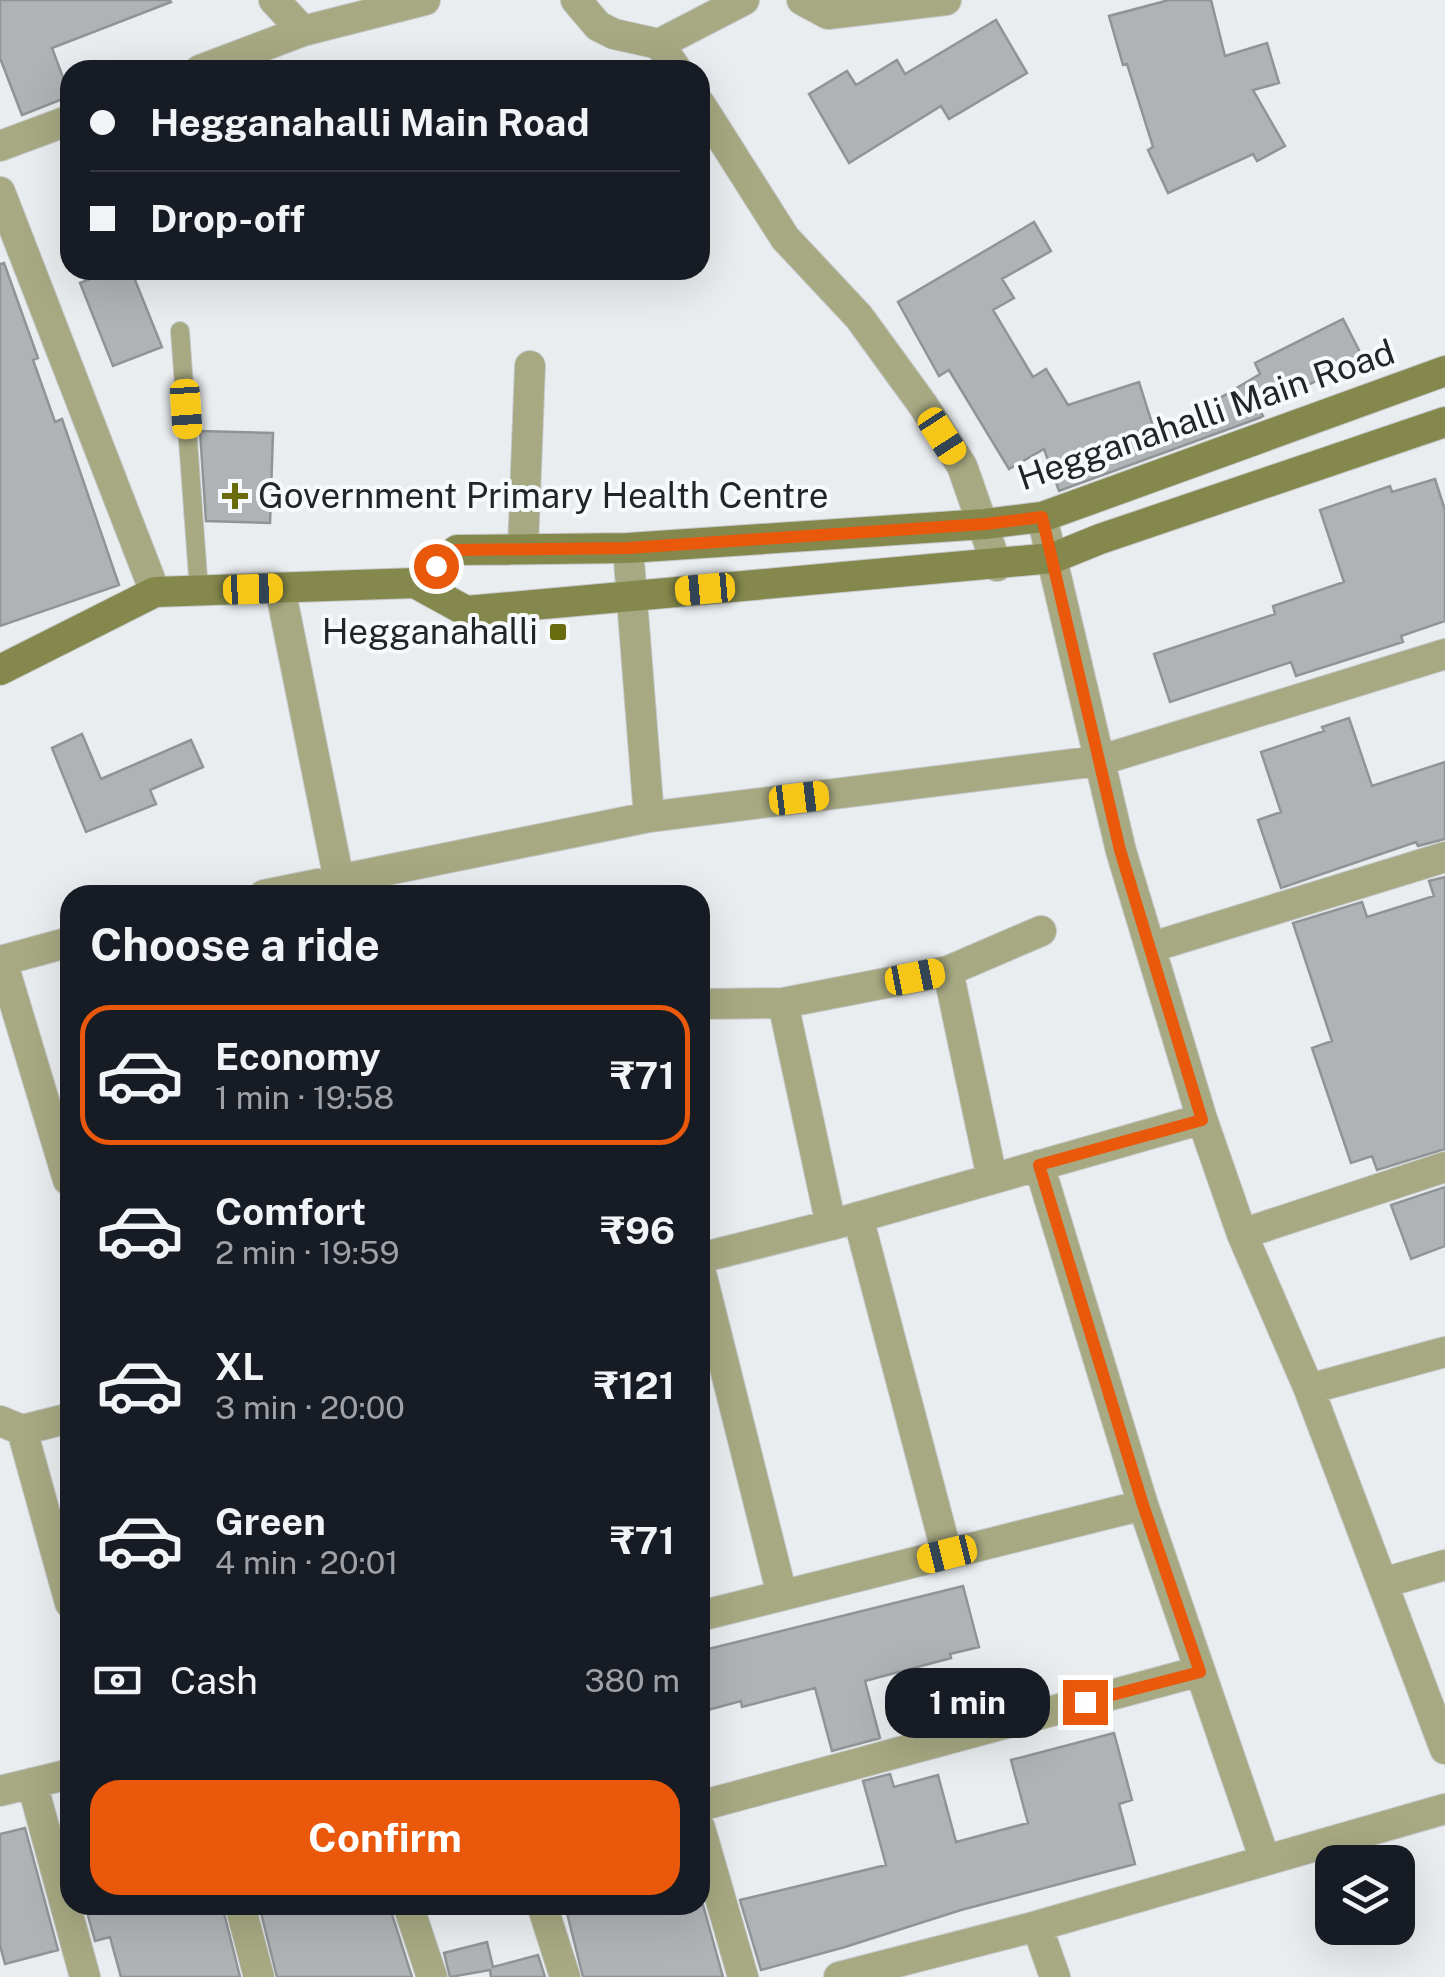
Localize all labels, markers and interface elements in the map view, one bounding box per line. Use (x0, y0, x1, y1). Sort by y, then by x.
text: Hegganahalli Main Road (150, 100, 590, 145)
text: Drop-off (150, 196, 305, 241)
street label: Hegganahalli Main Road (1012, 331, 1400, 498)
car (169, 378, 203, 440)
car (913, 403, 971, 469)
place label: Government Primary Health Centre (258, 475, 829, 516)
marker: Government Primary Health Centre (222, 483, 248, 509)
route start (414, 544, 459, 589)
car (674, 571, 736, 607)
car (222, 573, 284, 605)
place label: Hegganahalli (322, 611, 538, 652)
marker: Hegganahalli (547, 621, 569, 643)
car (767, 779, 831, 817)
text: Choose a ride (90, 918, 380, 971)
car (883, 957, 947, 997)
icon: car (95, 1030, 185, 1120)
text: Economy (215, 1034, 381, 1079)
text: ₹71 (610, 1053, 675, 1098)
text: 1 min · 19:58 (215, 1079, 394, 1116)
icon: car (95, 1185, 185, 1275)
text: Comfort (215, 1189, 366, 1234)
text: ₹96 (601, 1208, 675, 1253)
text: 2 min · 19:59 (215, 1234, 400, 1271)
icon: car (95, 1340, 185, 1430)
text: XL (215, 1344, 264, 1389)
text: ₹121 (594, 1363, 675, 1408)
text: 3 min · 20:00 (215, 1389, 405, 1426)
icon: car (95, 1495, 185, 1585)
text: Green (215, 1499, 326, 1544)
text: ₹71 (610, 1518, 675, 1563)
car (914, 1532, 980, 1576)
text: 4 min · 20:01 (215, 1544, 398, 1581)
icon: cash (90, 1653, 145, 1708)
text: Cash (170, 1658, 258, 1703)
text: 380 m (584, 1662, 680, 1699)
callout: 1 min (885, 1667, 1050, 1737)
route end (1063, 1680, 1108, 1725)
text: 1 min (929, 1684, 1006, 1721)
button: Confirm (90, 1780, 680, 1895)
map controls (1315, 1845, 1415, 1945)
button: layers (1315, 1845, 1415, 1945)

